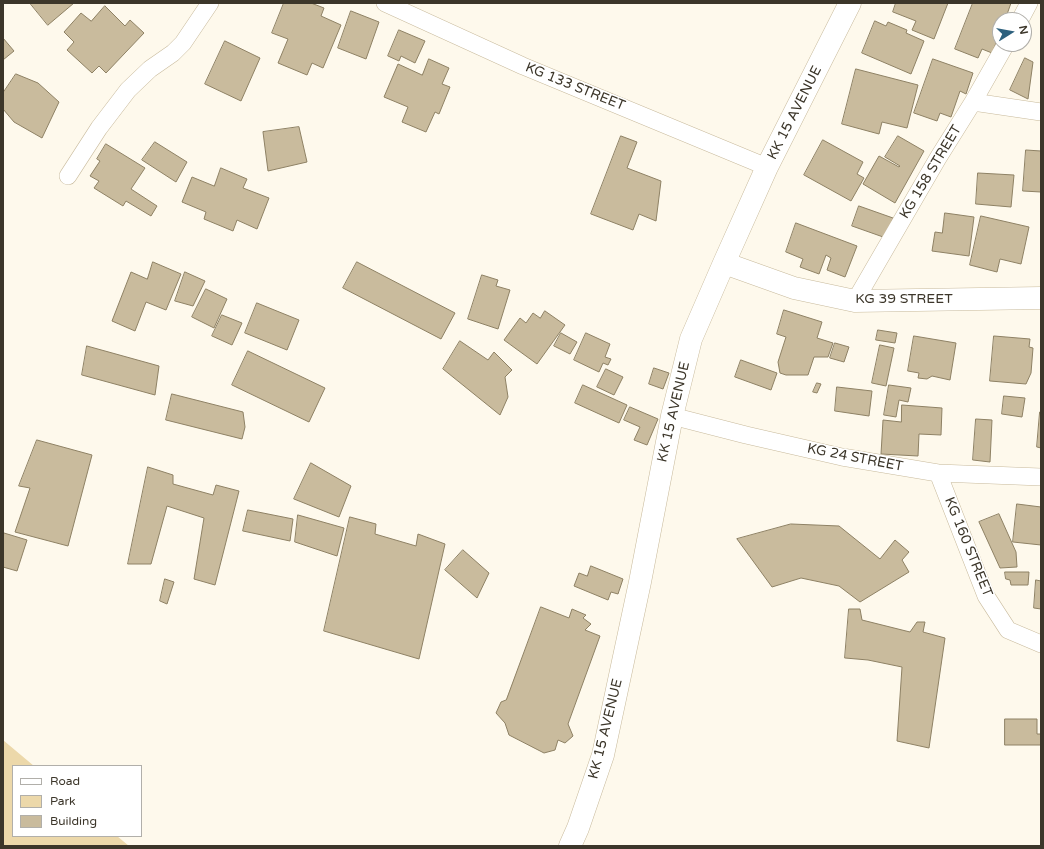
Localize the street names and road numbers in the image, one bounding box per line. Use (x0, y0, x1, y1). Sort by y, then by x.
street label: KG 133 STREET (523, 59, 627, 115)
street label: KK 15 AVENUE (764, 63, 826, 163)
street label: KG 158 STREET (896, 122, 966, 222)
street label: KG 39 STREET (855, 291, 953, 307)
street label: KK 15 AVENUE (654, 360, 694, 464)
street label: KG 24 STREET (806, 440, 904, 476)
street label: KG 160 STREET (940, 495, 996, 599)
street label: KK 15 AVENUE (585, 677, 627, 781)

